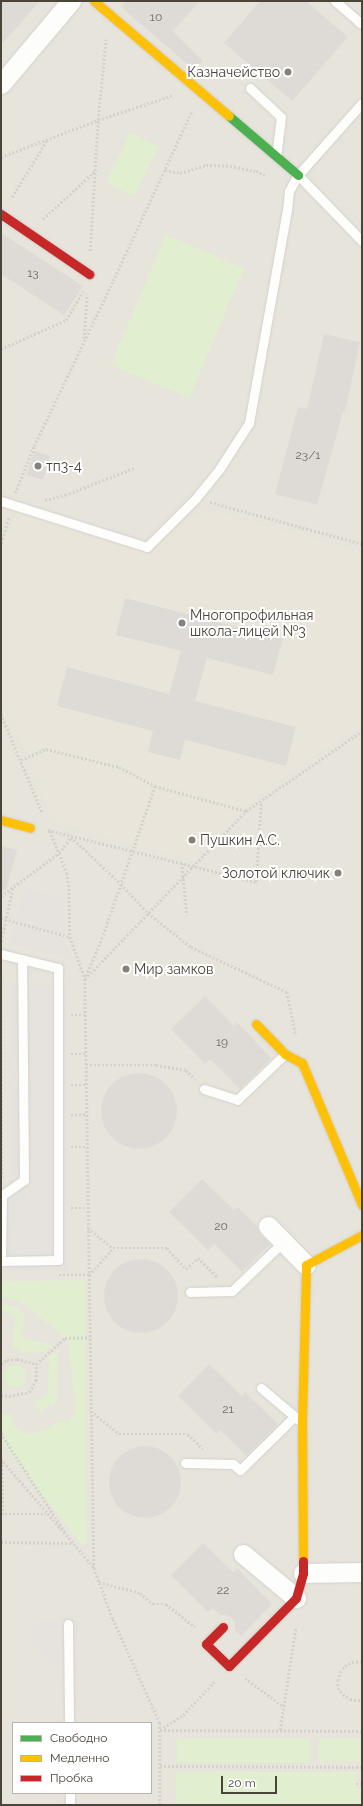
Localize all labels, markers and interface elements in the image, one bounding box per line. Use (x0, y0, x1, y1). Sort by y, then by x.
house number: 10 (150, 11, 162, 25)
place label: Казначейство (187, 64, 280, 80)
marker: Казначейство (283, 67, 293, 77)
house number: 13 (27, 267, 39, 281)
house number: 23/1 (296, 449, 320, 463)
place label: тп3-4 (46, 458, 82, 474)
marker: тп3-4 (33, 461, 43, 471)
place label: Многопрофильная школа-лицей №3 (190, 607, 314, 640)
marker: Многопрофильная школа-лицей №3 (177, 618, 187, 628)
place label: Пушкин А.С. (200, 832, 280, 848)
marker: Пушкин А.С. (187, 835, 197, 845)
place label: Золотой ключик (222, 865, 330, 881)
marker: Золотой ключик (333, 868, 343, 878)
place label: Мир замков (134, 961, 213, 977)
marker: Мир замков (121, 964, 131, 974)
house number: 19 (216, 1036, 228, 1050)
house number: 20 (214, 1220, 228, 1234)
house number: 21 (222, 1403, 234, 1417)
house number: 22 (217, 1584, 229, 1598)
legend (12, 1722, 152, 1794)
text: Свободно (50, 1731, 107, 1745)
text: Медленно (50, 1751, 109, 1765)
scale bar (223, 1768, 279, 1794)
text: Пробка (50, 1771, 93, 1785)
text: 20 m (228, 1776, 256, 1790)

